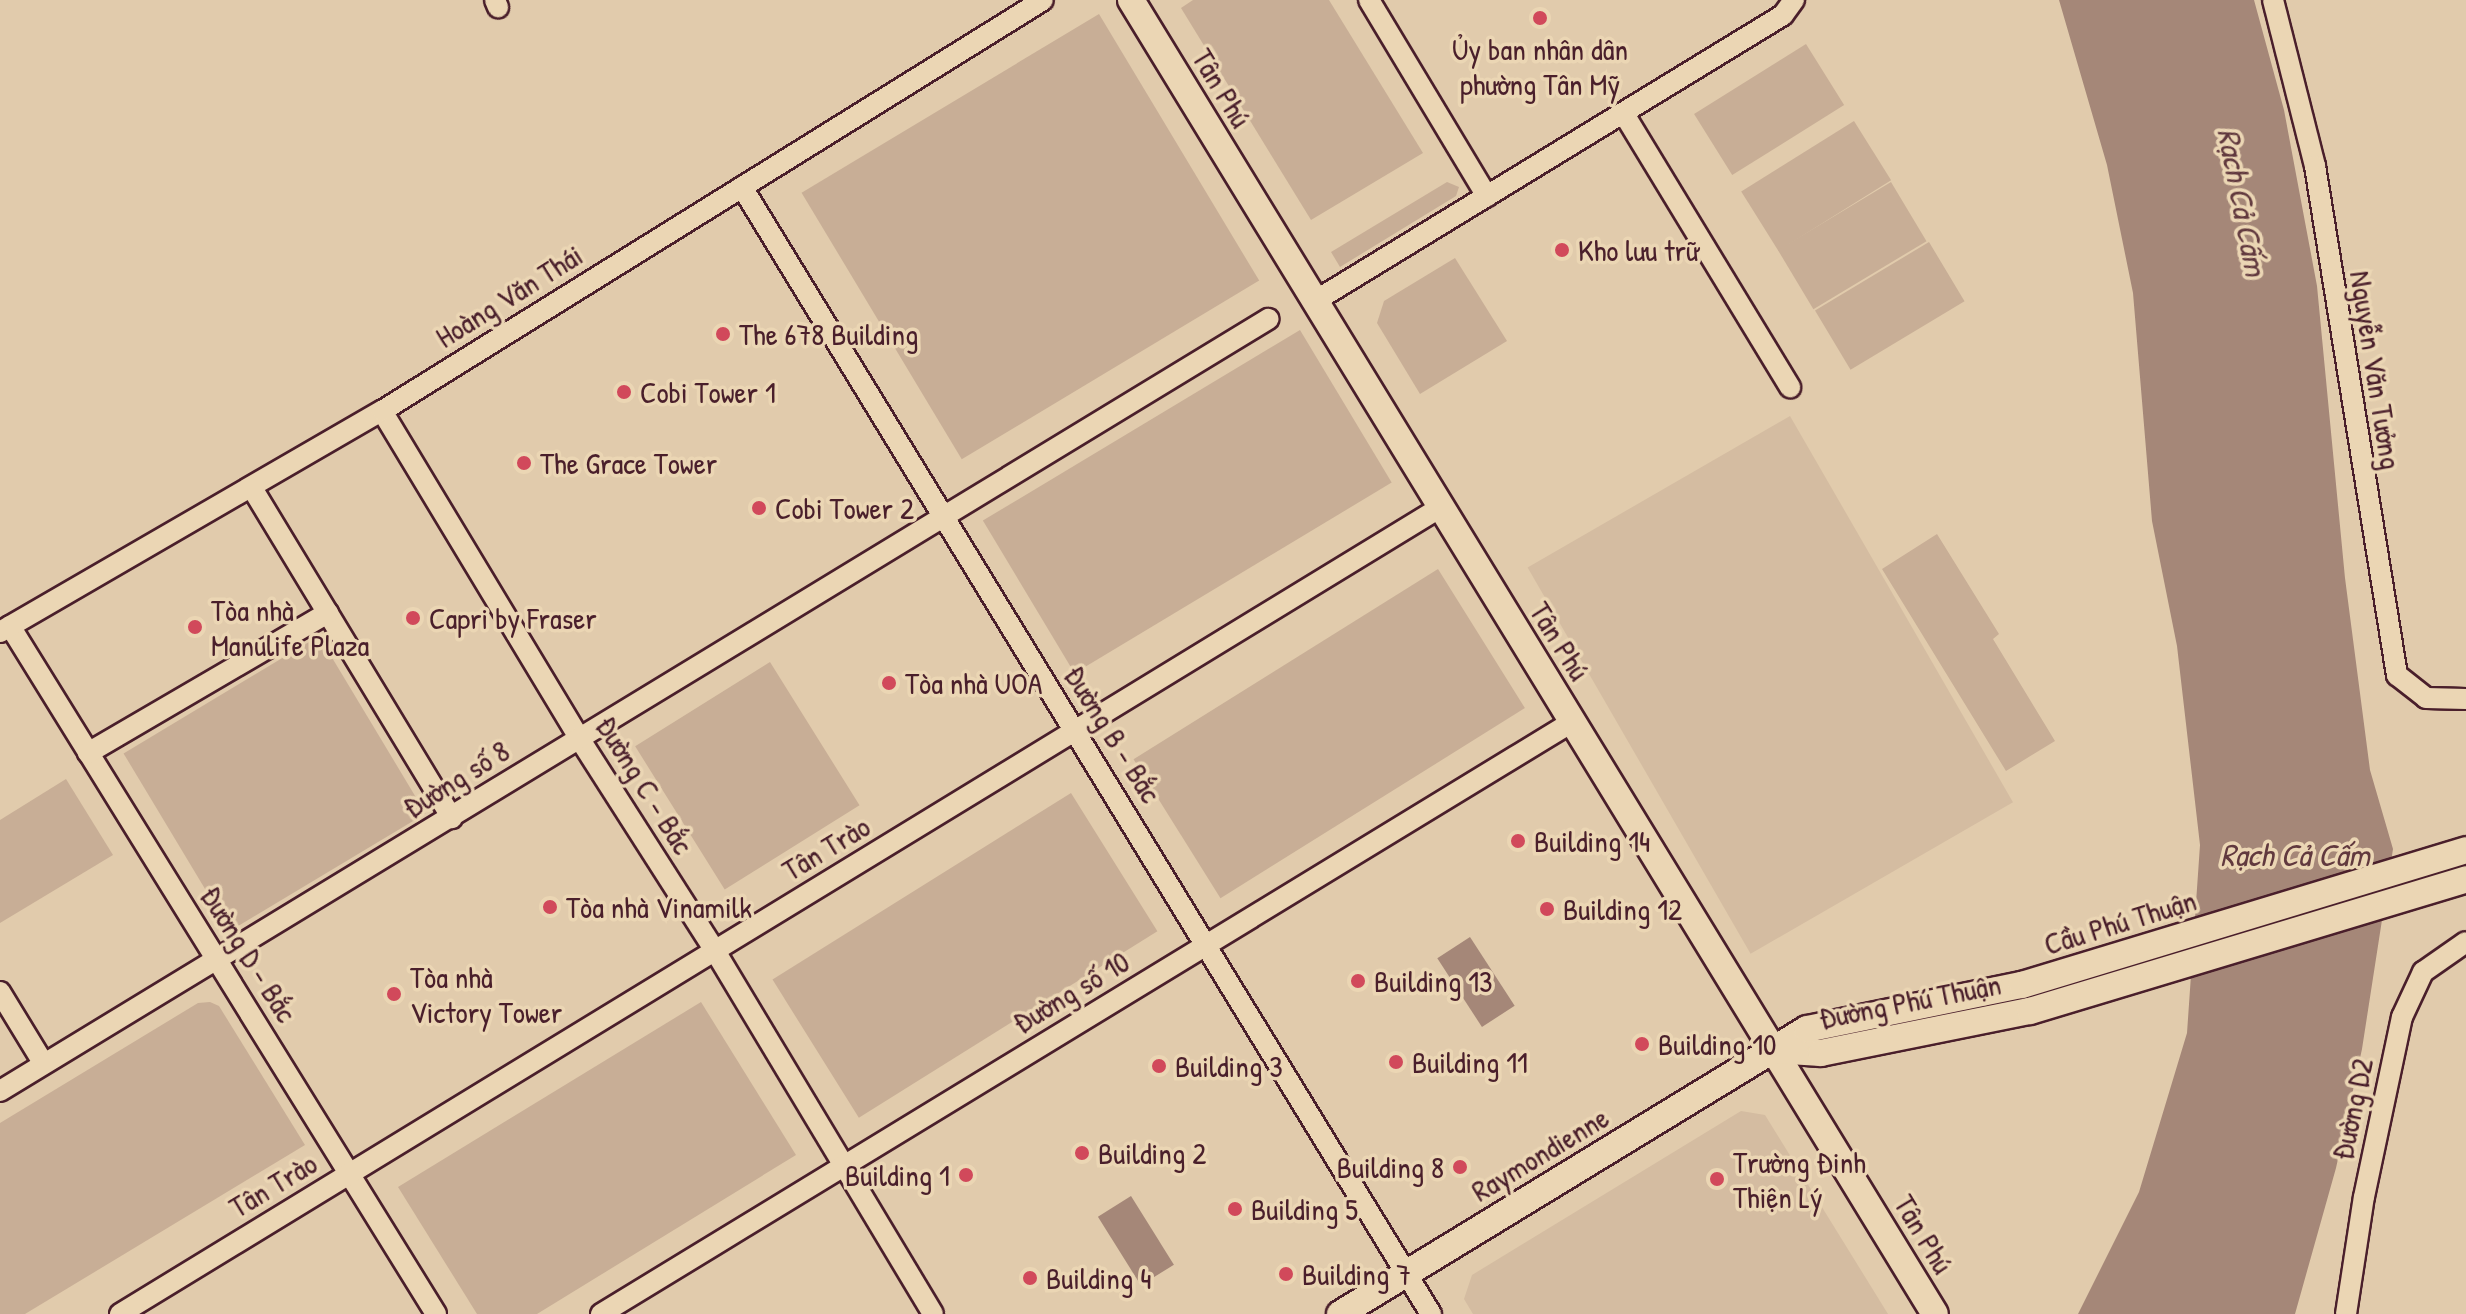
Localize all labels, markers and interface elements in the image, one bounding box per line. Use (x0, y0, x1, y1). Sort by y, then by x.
marker: Ủy ban nhân dân phường Tân Mỹ (1531, 9, 1549, 27)
place label: Ủy ban nhân dân phường Tân Mỹ (1452, 31, 1628, 102)
street label: Tân Phú (1185, 42, 1259, 134)
water label: Rạch Cả Cấm (2209, 125, 2275, 279)
place label: Kho lưu trữ (1578, 232, 1698, 268)
street label: Hoàng Văn Thái (429, 237, 589, 355)
marker: Kho lưu trữ (1553, 241, 1571, 259)
street label: Nguyễn Văn Tưởng (2343, 268, 2409, 472)
place label: The 678 Building (739, 316, 918, 352)
marker: The 678 Building (714, 325, 732, 343)
place label: Cobi Tower 1 (640, 374, 776, 410)
marker: Cobi Tower 1 (615, 383, 633, 401)
place label: The Grace Tower (540, 445, 717, 481)
marker: The Grace Tower (515, 454, 533, 472)
place label: Cobi Tower 2 (775, 490, 914, 526)
marker: Cobi Tower 2 (750, 499, 768, 517)
place label: Tòa nhà Manulife Plaza (211, 592, 369, 662)
street label: Tân Phú (1522, 595, 1598, 687)
place label: Capri by Fraser (429, 600, 597, 636)
marker: Capri by Fraser (404, 609, 422, 627)
marker: Tòa nhà Manulife Plaza (186, 618, 204, 636)
street label: Đường B - Bắc (1057, 659, 1169, 809)
place label: Tòa nhà UOA (905, 665, 1042, 701)
marker: Tòa nhà UOA (880, 674, 898, 692)
street label: Đường C - Bắc (589, 710, 701, 860)
street label: Đường số 8 (396, 732, 516, 826)
street label: Tân Trào (776, 808, 876, 888)
place label: Building 14 (1534, 823, 1650, 859)
marker: Building 14 (1509, 832, 1527, 850)
water label: Rạch Cả Cấm (2220, 836, 2370, 874)
street label: Đường D - Bắc (193, 880, 305, 1028)
street label: Cầu Phú Thuận (2040, 882, 2200, 962)
place label: Tòa nhà Vinamilk (566, 889, 752, 925)
place label: Building 12 (1563, 891, 1682, 927)
marker: Tòa nhà Vinamilk (541, 898, 559, 916)
marker: Building 12 (1538, 900, 1556, 918)
street label: Đường số 10 (1006, 943, 1136, 1041)
place label: Tòa nhà Victory Tower (410, 959, 562, 1030)
place label: Building 13 (1374, 963, 1492, 999)
street label: Đường Phú Thuận (1816, 966, 2004, 1036)
marker: Building 13 (1349, 972, 1367, 990)
marker: Tòa nhà Victory Tower (385, 985, 403, 1003)
place label: Building 10 (1658, 1026, 1776, 1062)
marker: Building 10 (1633, 1035, 1651, 1053)
place label: Building 11 (1412, 1044, 1528, 1080)
place label: Building 3 (1175, 1048, 1283, 1084)
marker: Building 11 (1387, 1053, 1405, 1071)
street label: Đường D2 (2324, 1055, 2380, 1163)
marker: Building 3 (1150, 1057, 1168, 1075)
street label: Raymondienne (1465, 1099, 1615, 1209)
place label: Building 2 (1098, 1135, 1206, 1171)
marker: Building 2 (1073, 1144, 1091, 1162)
place label: Trường Đinh Thiện Lý (1733, 1144, 1866, 1214)
street label: Tân Trào (223, 1145, 323, 1225)
place label: Building 8 (1337, 1149, 1444, 1185)
place label: Building 1 (845, 1157, 950, 1193)
marker: Building 8 (1451, 1158, 1469, 1176)
marker: Building 1 (957, 1166, 975, 1184)
marker: Trường Đinh Thiện Lý (1708, 1170, 1726, 1188)
street label: Tân Phú (1887, 1188, 1961, 1280)
place label: Building 5 (1251, 1191, 1358, 1227)
marker: Building 5 (1226, 1200, 1244, 1218)
place label: Building 7 (1302, 1256, 1411, 1292)
place label: Building 4 (1046, 1260, 1151, 1296)
marker: Building 7 (1277, 1265, 1295, 1283)
marker: Building 4 (1021, 1269, 1039, 1287)

